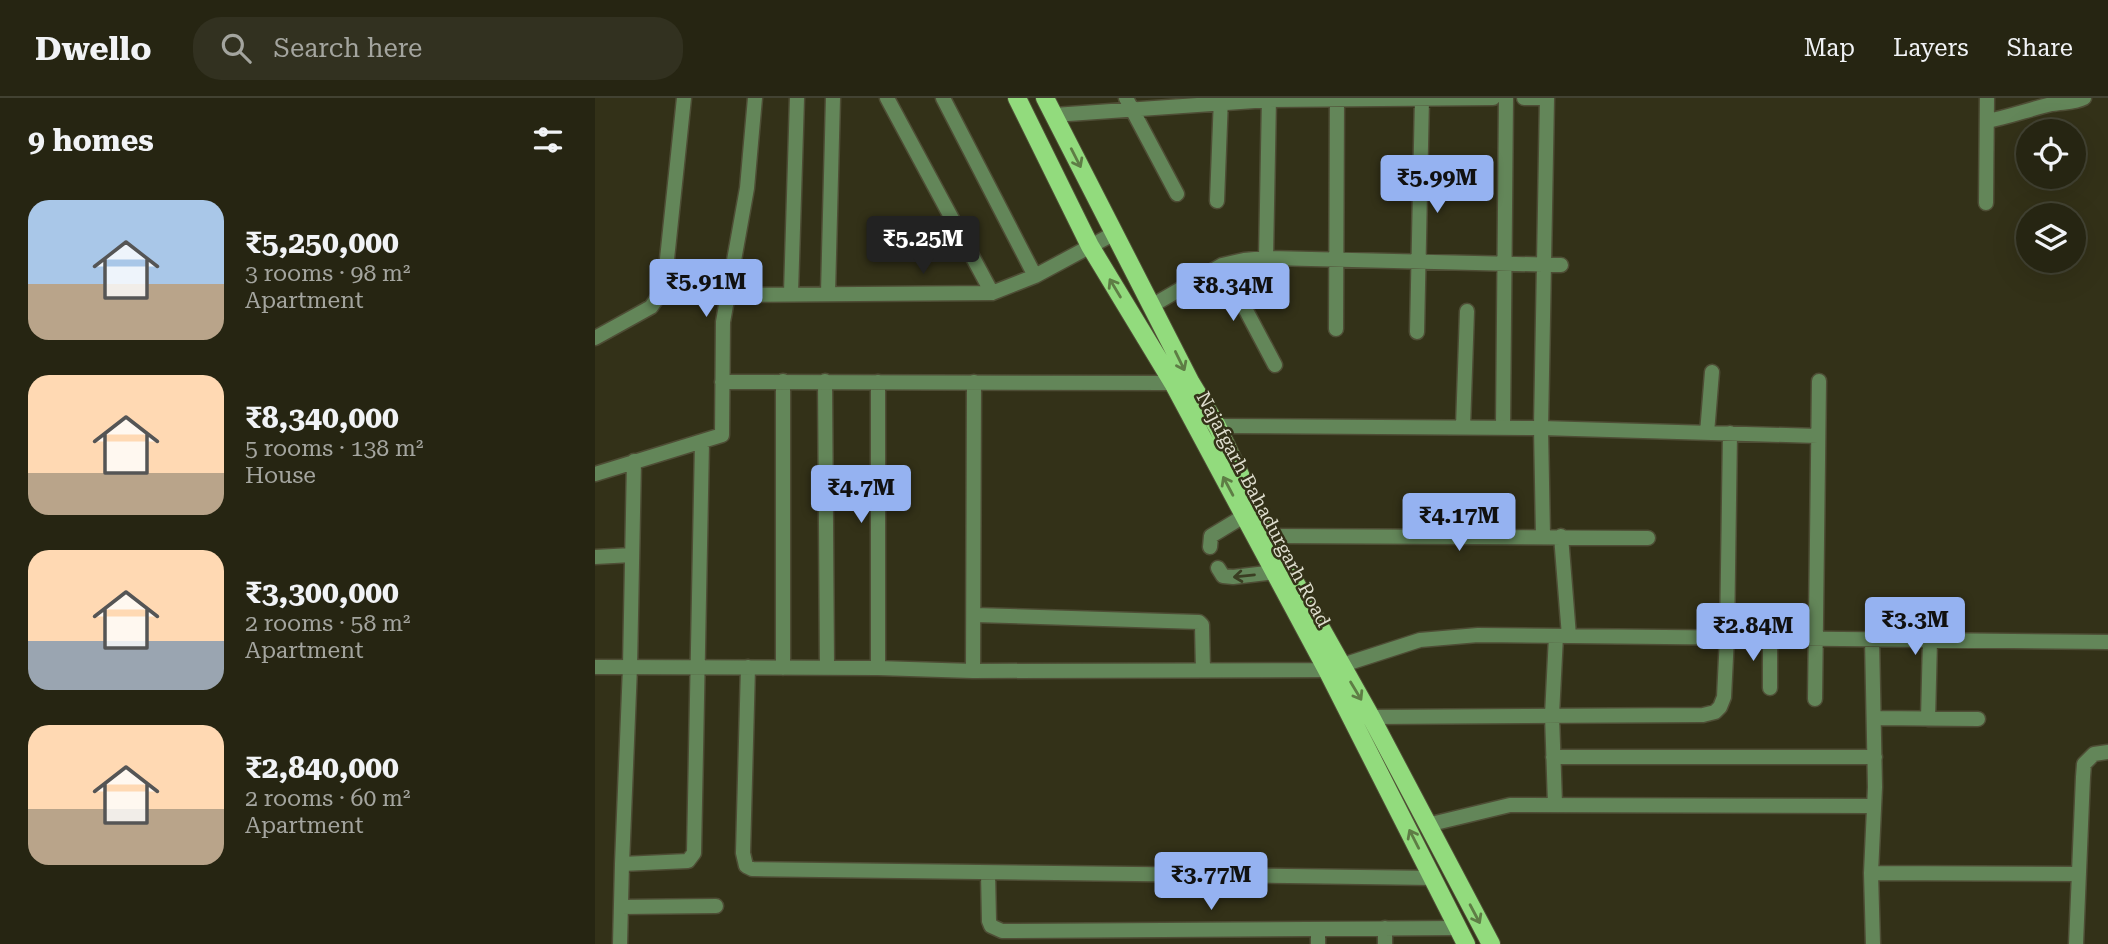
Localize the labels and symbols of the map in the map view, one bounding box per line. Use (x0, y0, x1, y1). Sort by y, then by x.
one-way arrow (1070, 147, 1084, 168)
pin: ₹5.99M (1380, 156, 1494, 215)
pin: ₹5.25M (866, 216, 980, 276)
pin: ₹5.91M (649, 260, 763, 319)
pin: ₹8.34M (1176, 264, 1290, 323)
one-way arrow (1108, 279, 1122, 299)
one-way arrow (1174, 350, 1188, 371)
street label: Najafgarh Bahadurgarh Road (1192, 388, 1335, 631)
pin: ₹4.7M (812, 466, 910, 525)
one-way arrow (1221, 476, 1234, 497)
pin: ₹4.17M (1402, 494, 1516, 553)
one-way arrow (1234, 569, 1256, 582)
pin: ₹3.3M (1866, 598, 1964, 657)
pin: ₹2.84M (1696, 603, 1810, 663)
one-way arrow (1349, 681, 1363, 701)
one-way arrow (1406, 829, 1420, 850)
pin: ₹3.77M (1154, 852, 1268, 912)
one-way arrow (1468, 903, 1482, 923)

